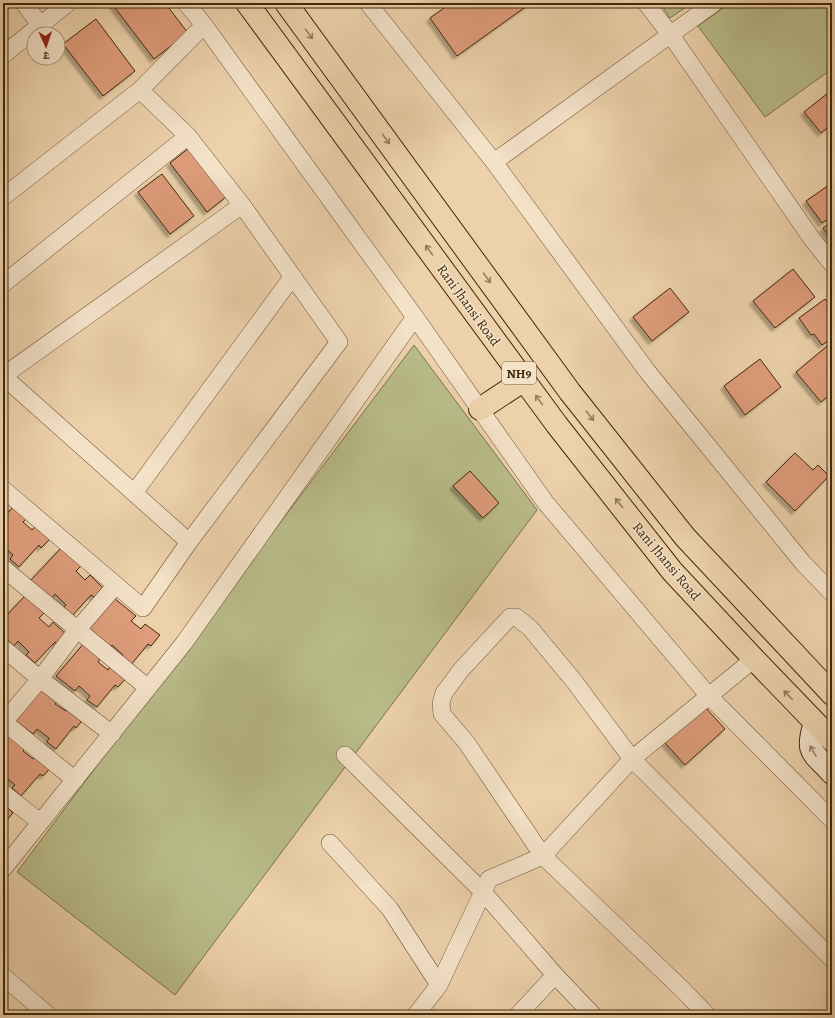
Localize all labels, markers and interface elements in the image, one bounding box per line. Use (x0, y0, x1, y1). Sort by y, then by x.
north arrow (26, 26, 66, 66)
one-way arrow (305, 29, 313, 40)
text: उ (42, 48, 51, 63)
one-way arrow (382, 133, 390, 144)
one-way arrow (425, 245, 433, 256)
street label: Rani Jhansi Road (432, 260, 505, 350)
one-way arrow (483, 272, 491, 283)
road number: NH9 (502, 362, 536, 384)
one-way arrow (535, 395, 543, 406)
one-way arrow (585, 411, 594, 422)
one-way arrow (614, 498, 623, 508)
street label: Rani Jhansi Road (628, 518, 705, 605)
one-way arrow (783, 690, 793, 700)
one-way arrow (809, 745, 818, 756)

